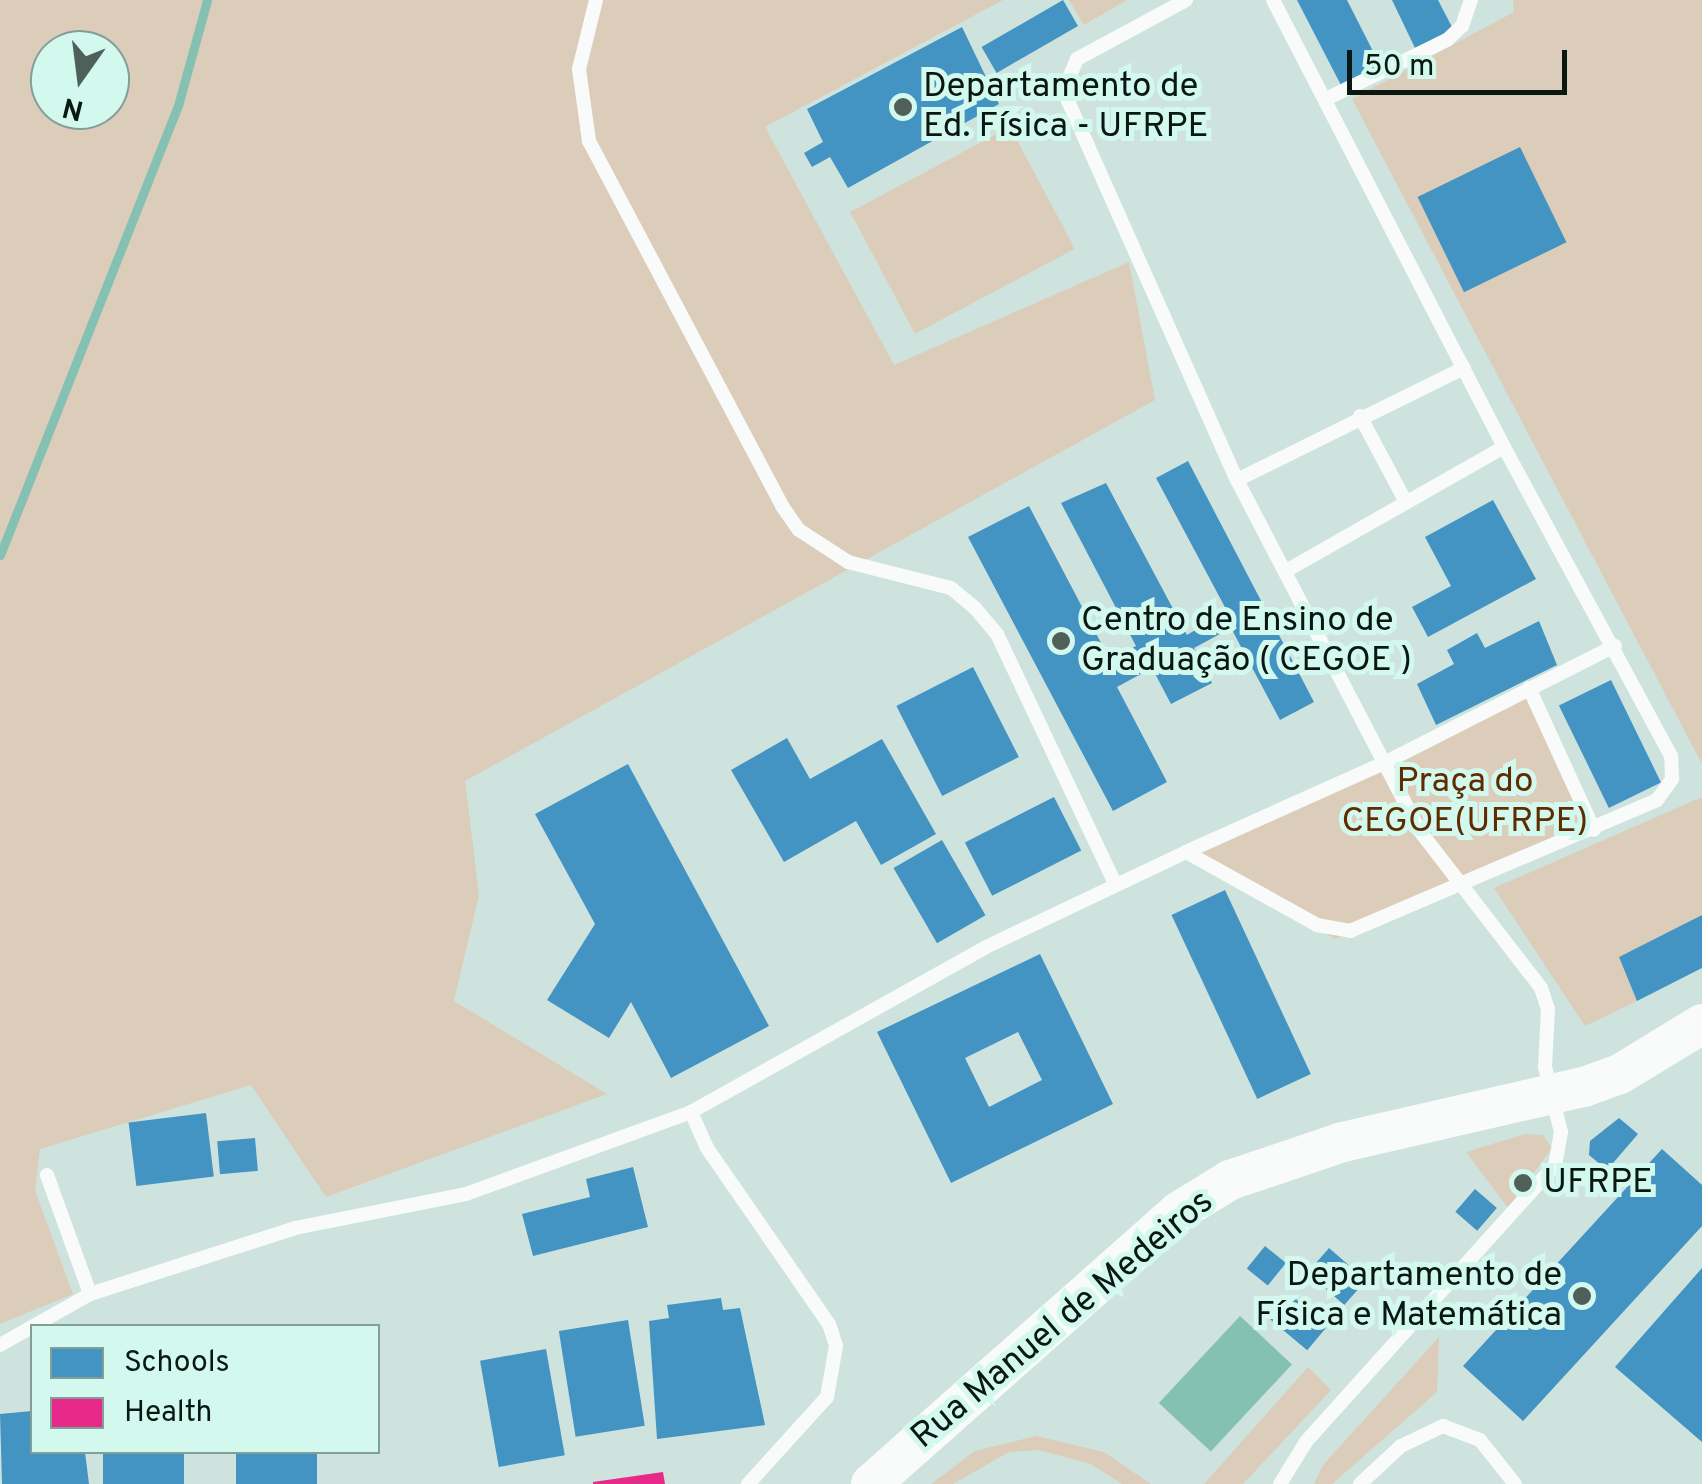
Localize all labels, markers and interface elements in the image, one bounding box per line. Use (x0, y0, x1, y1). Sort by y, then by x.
north arrow (30, 30, 130, 130)
scale bar (1352, 30, 1572, 92)
text: 50 m (1364, 49, 1434, 86)
place label: Departamento de Ed. Física - UFRPE (923, 66, 1208, 148)
text: N (59, 87, 87, 127)
marker: Departamento de Ed. Física - UFRPE (892, 96, 914, 118)
place label: Centro de Ensino de Graduação ( CEGOE ) (1081, 600, 1412, 682)
marker: Centro de Ensino de Graduação ( CEGOE ) (1050, 630, 1072, 652)
park label: Praça do CEGOE(UFRPE) (1342, 761, 1588, 843)
place label: UFRPE (1543, 1162, 1653, 1204)
marker: UFRPE (1512, 1172, 1534, 1194)
street label: Rua Manuel de Medeiros (904, 1182, 1222, 1458)
place label: Departamento de Física e Matemática (1255, 1255, 1562, 1337)
marker: Departamento de Física e Matemática (1571, 1285, 1593, 1307)
legend (30, 1324, 380, 1454)
text: Schools (124, 1345, 230, 1382)
text: Health (124, 1395, 212, 1432)

